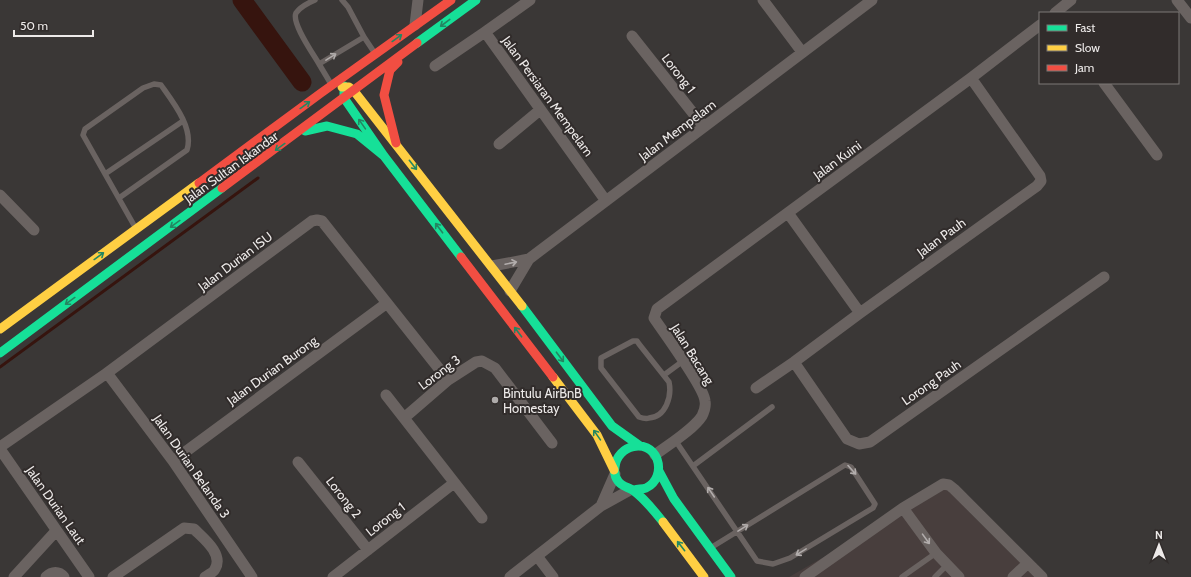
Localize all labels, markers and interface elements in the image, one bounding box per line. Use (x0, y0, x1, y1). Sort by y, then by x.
scale bar (14, 12, 93, 38)
legend (1039, 12, 1179, 84)
text: 50 m (20, 18, 48, 33)
one-way arrow (439, 19, 450, 27)
text: Fast (1075, 20, 1095, 35)
street label: Jalan Persiaran Mempelam (498, 32, 597, 159)
one-way arrow (392, 34, 403, 42)
text: Slow (1075, 40, 1100, 55)
street label: Lorong 1 (659, 50, 699, 96)
one-way arrow (325, 53, 336, 61)
text: Jam (1074, 60, 1094, 75)
street label: Jalan Mempelam (635, 96, 719, 165)
one-way arrow (300, 101, 311, 109)
one-way arrow (358, 119, 366, 130)
street label: Jalan Sultan Iskandar (180, 127, 282, 207)
street label: Jalan Kuini (809, 137, 864, 183)
one-way arrow (274, 143, 285, 151)
one-way arrow (409, 160, 418, 171)
street label: Jalan Pauh (913, 214, 968, 261)
one-way arrow (170, 220, 181, 228)
one-way arrow (435, 223, 443, 234)
street label: Jalan Durian ISU (194, 228, 275, 295)
one-way arrow (93, 252, 104, 260)
one-way arrow (504, 258, 517, 266)
one-way arrow (65, 297, 76, 305)
street label: Jalan Bacang (667, 320, 718, 388)
one-way arrow (514, 326, 522, 337)
street label: Jalan Durian Burong (223, 332, 321, 409)
street label: Lorong 3 (415, 351, 463, 393)
one-way arrow (556, 352, 564, 363)
street label: Lorong Pauh (898, 356, 964, 408)
place label: Bintulu AirBnB Homestay (503, 385, 582, 416)
marker: Bintulu AirBnB Homestay (490, 395, 500, 405)
street label: Jalan Durian Belanda 3 (150, 410, 234, 521)
one-way arrow (593, 430, 601, 441)
street label: Jalan Durian Laut (22, 462, 89, 548)
one-way arrow (848, 465, 857, 475)
street label: Lorong 2 (323, 473, 365, 521)
one-way arrow (707, 487, 715, 498)
street label: Lorong 1 (362, 499, 408, 539)
one-way arrow (737, 524, 748, 532)
north arrow (1139, 525, 1179, 565)
text: N (1155, 528, 1163, 542)
one-way arrow (922, 534, 930, 545)
one-way arrow (676, 541, 685, 552)
one-way arrow (795, 548, 807, 556)

